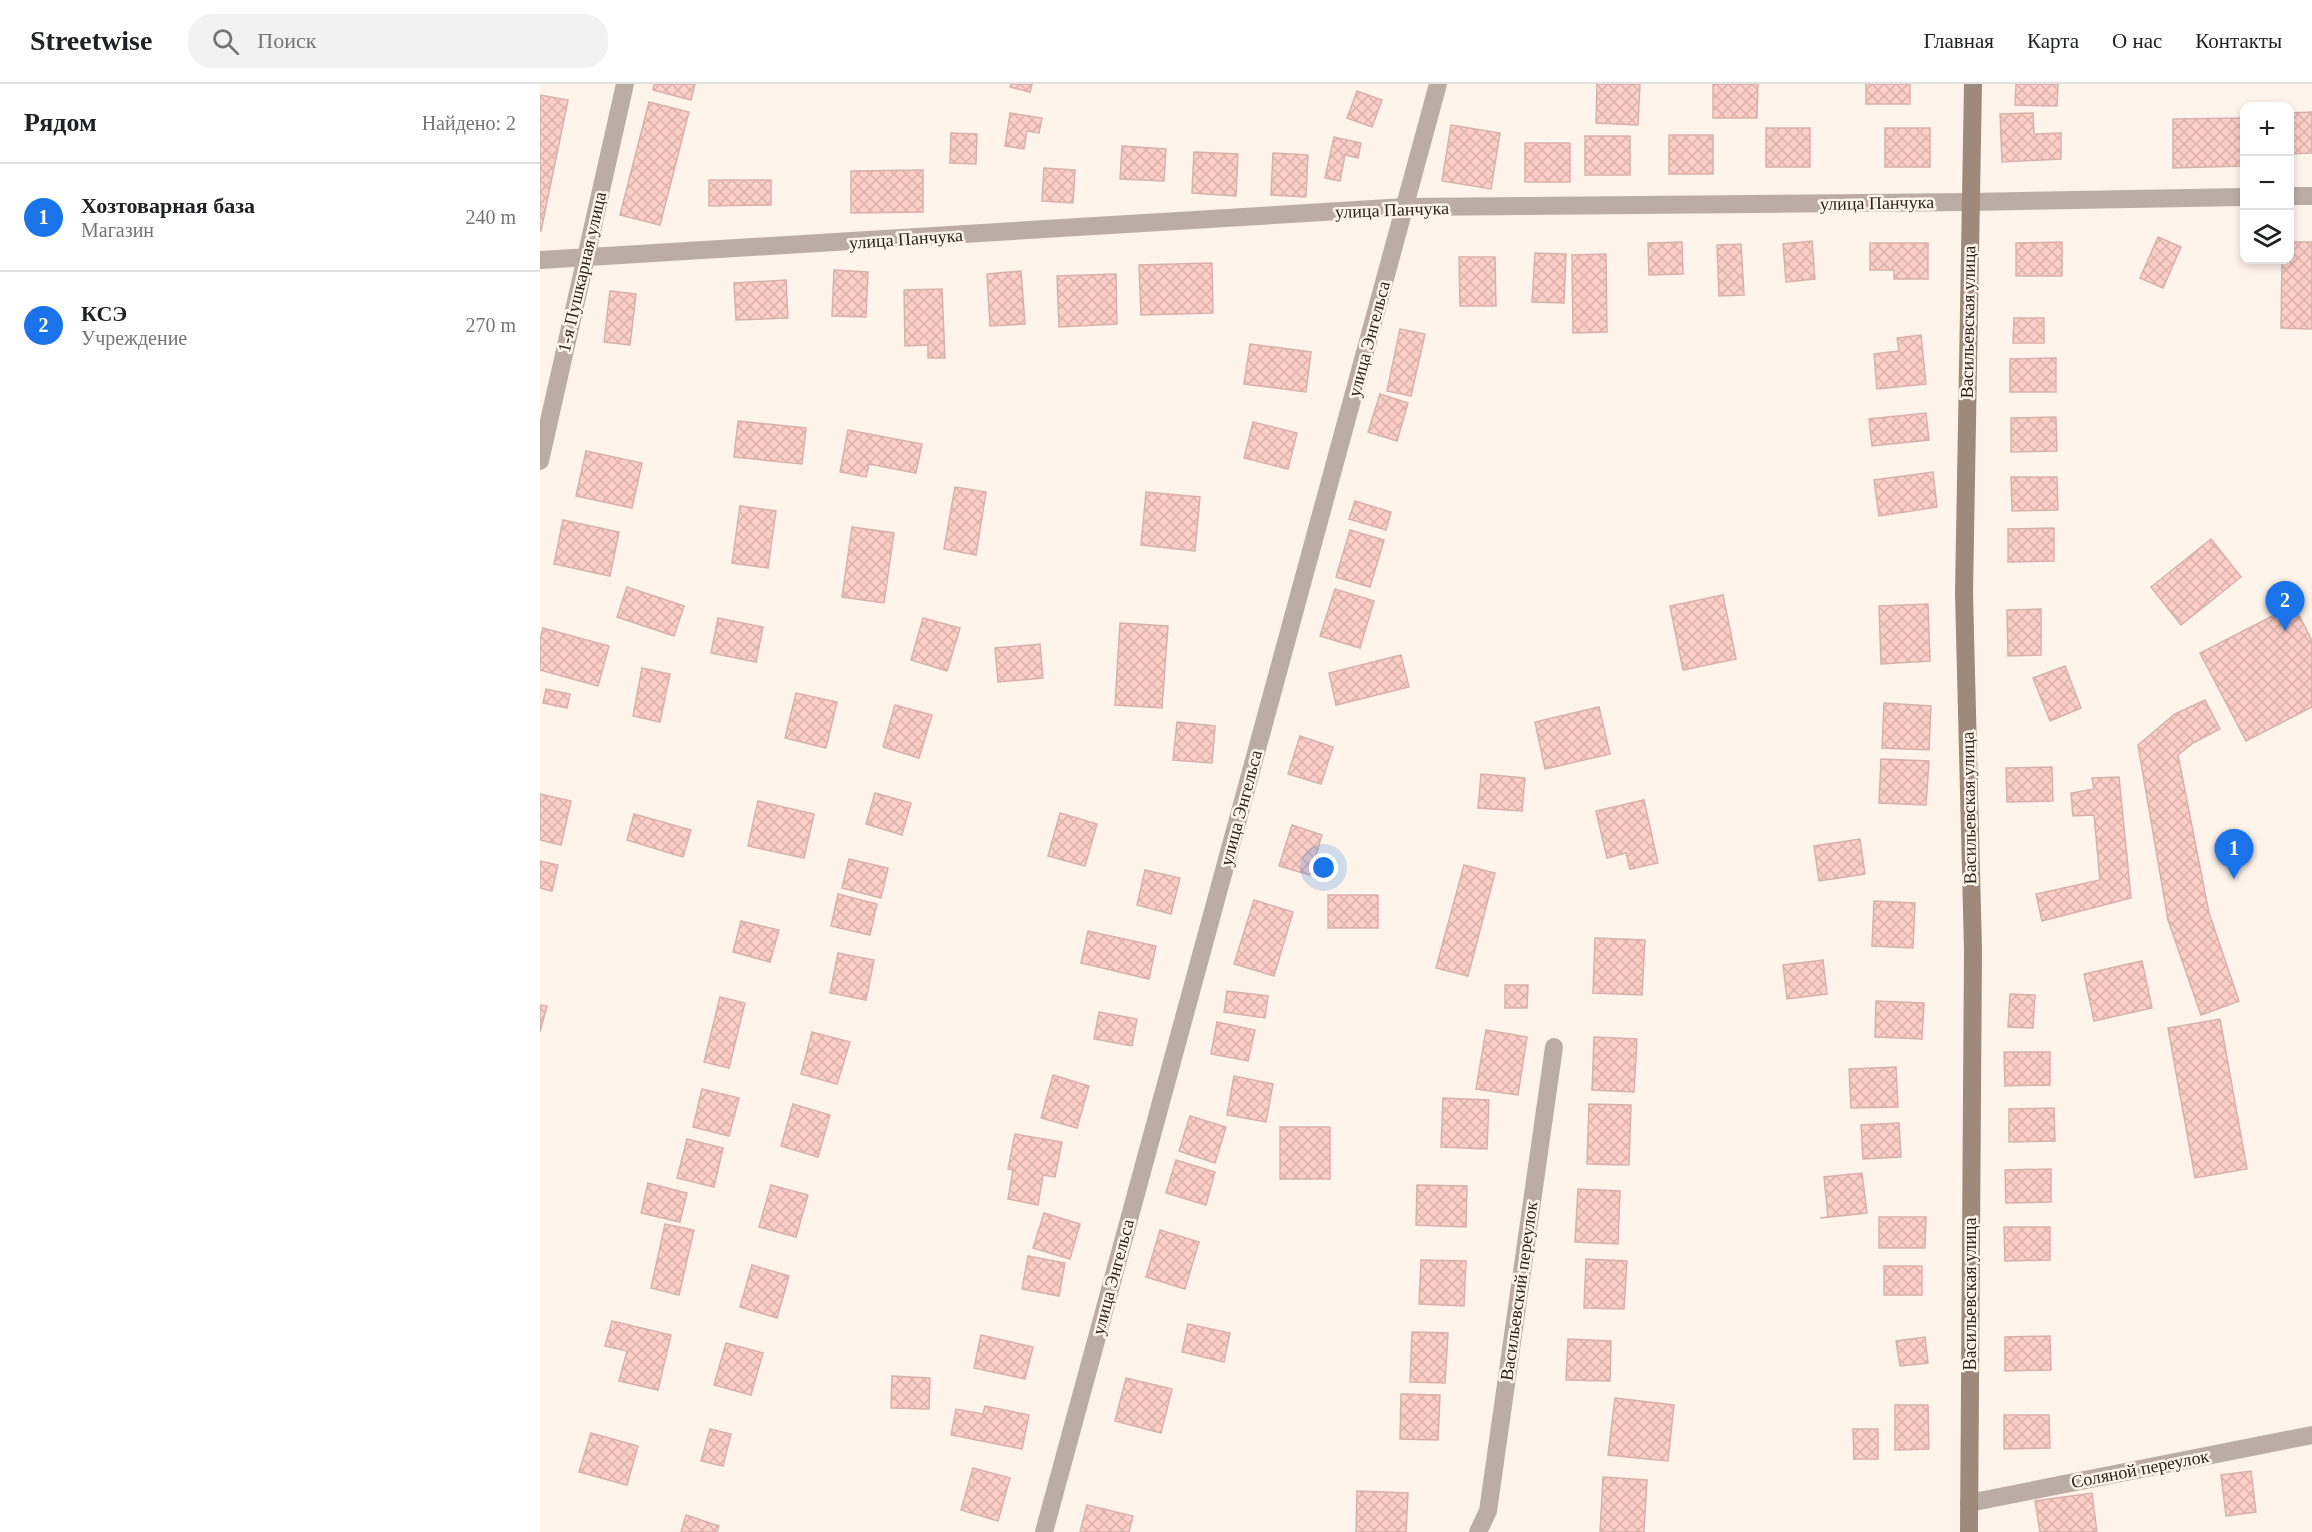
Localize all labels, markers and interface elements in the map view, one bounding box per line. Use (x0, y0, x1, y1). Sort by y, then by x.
search box (188, 14, 608, 68)
text: Streetwise (30, 25, 152, 56)
icon: search (209, 25, 242, 58)
text: Поиск (257, 28, 316, 53)
text: Главная (1924, 29, 1994, 53)
text: Карта (2027, 29, 2079, 53)
text: О нас (2112, 29, 2162, 53)
text: Контакты (2195, 29, 2282, 53)
map controls (2240, 102, 2294, 264)
button: + (2240, 102, 2294, 156)
text: Рядом (24, 108, 97, 137)
text: Найдено: 2 (422, 112, 516, 134)
button: − (2240, 156, 2294, 210)
street label: 1-я Пушкарная улица (554, 190, 610, 354)
street label: улица Панчука (1820, 192, 1934, 214)
text: Хозтоварная база (81, 193, 255, 218)
street label: улица Панчука (1335, 198, 1449, 222)
text: 1 (39, 206, 49, 228)
text: 240 m (465, 206, 516, 228)
button: layers (2240, 210, 2294, 264)
text: Магазин (81, 219, 154, 241)
street label: улица Панчука (848, 225, 964, 253)
street label: Васильевская улица (1957, 245, 1979, 399)
street label: улица Энгельса (1344, 279, 1394, 399)
text: КСЭ (81, 301, 127, 326)
text: 2 (39, 314, 49, 336)
text: 270 m (465, 314, 516, 336)
text: Учреждение (81, 327, 187, 349)
pin: 2 (2266, 582, 2304, 631)
street label: Васильевская улица (1958, 731, 1980, 885)
street label: улица Энгельса (1216, 748, 1266, 868)
pin: 1 (2214, 830, 2254, 879)
your location (1309, 853, 1338, 882)
street label: Васильевский переулок (1497, 1200, 1542, 1382)
street label: улица Энгельса (1088, 1217, 1138, 1337)
street label: Васильевская улица (1960, 1218, 1980, 1370)
street label: Соляной переулок (2069, 1446, 2211, 1492)

